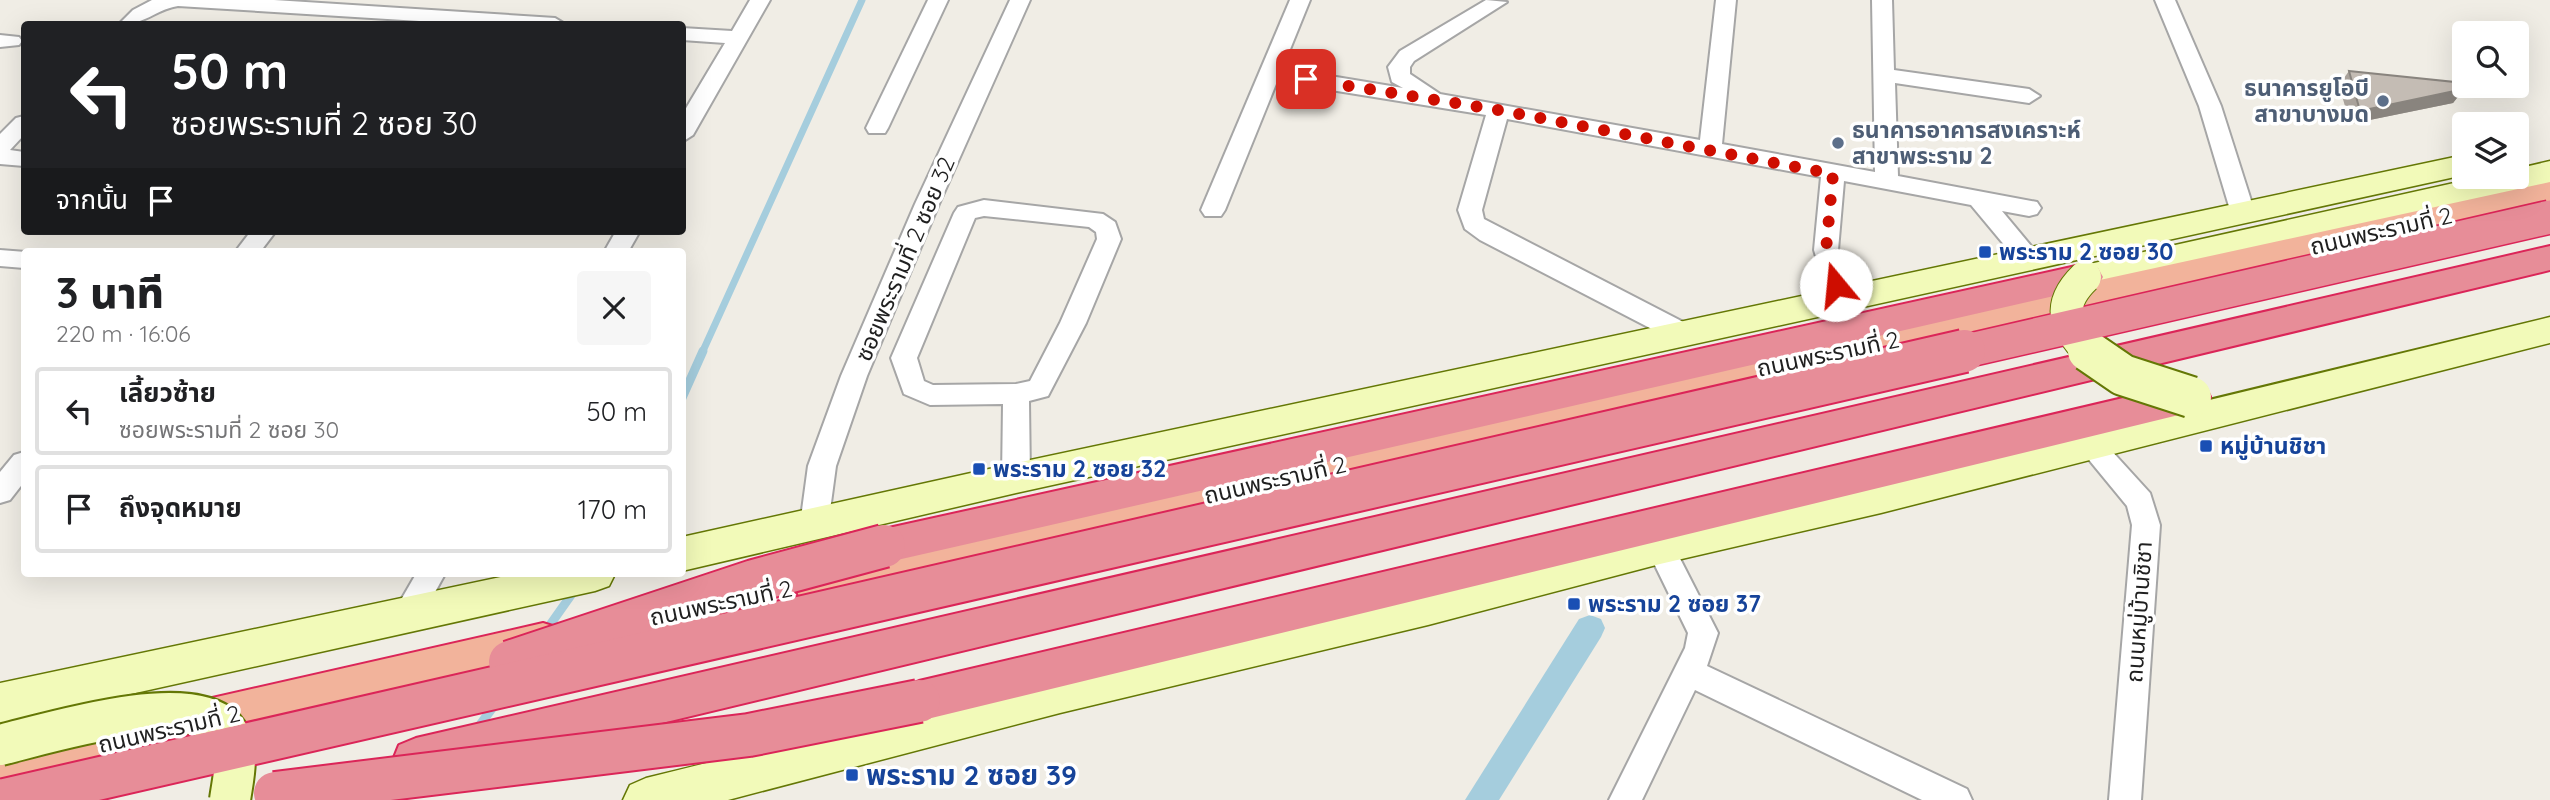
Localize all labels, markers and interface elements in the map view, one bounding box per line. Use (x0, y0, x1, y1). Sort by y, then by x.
map controls (2452, 21, 2529, 189)
button: search (2452, 21, 2529, 98)
text: 50 m (171, 40, 288, 101)
icon: left (56, 49, 147, 140)
pin (1276, 49, 1336, 109)
icon: arrive (1287, 60, 1325, 98)
place label: ธนาคารยูโอบี สาขาบางมด (2244, 73, 2369, 128)
marker: ธนาคารยูโอบี สาขาบางมด (2375, 93, 2391, 109)
text: ซอยพระรามที่ 2 ซอย 30 (171, 103, 478, 143)
button: layers (2452, 112, 2529, 189)
place label: ธนาคารอาคารสงเคราะห์ สาขาพระราม 2 (1852, 115, 2081, 170)
marker: ธนาคารอาคารสงเคราะห์ สาขาพระราม 2 (1830, 135, 1846, 151)
street label: ซอยพระรามที่ 2 ซอย 32 (847, 152, 961, 365)
icon: arrive (142, 182, 180, 220)
text: จากนั้น (56, 183, 128, 216)
street label: ถนนพระรามที่ 2 (2307, 199, 2455, 261)
place label: พระราม 2 ซอย 30 (1999, 237, 2173, 266)
marker: พระราม 2 ซอย 30 (1977, 244, 1993, 260)
position arrow (1799, 248, 1873, 322)
text: 3 นาที (56, 266, 164, 319)
button: close (577, 271, 651, 345)
text: 220 m · 16:06 (56, 319, 191, 348)
street label: ถนนพระรามที่ 2 (1754, 323, 1902, 383)
text: เลี้ยวซ้าย (119, 376, 216, 409)
icon: left (60, 392, 98, 430)
text: 50 m (587, 395, 647, 428)
text: ซอยพระรามที่ 2 ซอย 30 (119, 415, 339, 444)
place label: หมู่บ้านชิชา (2220, 431, 2326, 460)
marker: หมู่บ้านชิชา (2198, 438, 2214, 454)
street label: ถนนพระรามที่ 2 (1201, 448, 1349, 510)
place label: พระราม 2 ซอย 32 (993, 454, 1166, 483)
marker: พระราม 2 ซอย 32 (971, 461, 987, 477)
icon: arrive (60, 490, 98, 528)
text: ถึงจุดหมาย (119, 491, 242, 524)
text: 170 m (578, 493, 647, 526)
street label: ถนนหมู่บ้านชิชา (2119, 540, 2159, 684)
street label: ถนนพระรามที่ 2 (647, 572, 795, 632)
place label: พระราม 2 ซอย 37 (1588, 589, 1761, 618)
marker: พระราม 2 ซอย 37 (1566, 596, 1582, 612)
street label: ถนนพระรามที่ 2 (95, 697, 243, 759)
place label: พระราม 2 ซอย 39 (866, 757, 1077, 792)
marker: พระราม 2 ซอย 39 (844, 767, 860, 783)

